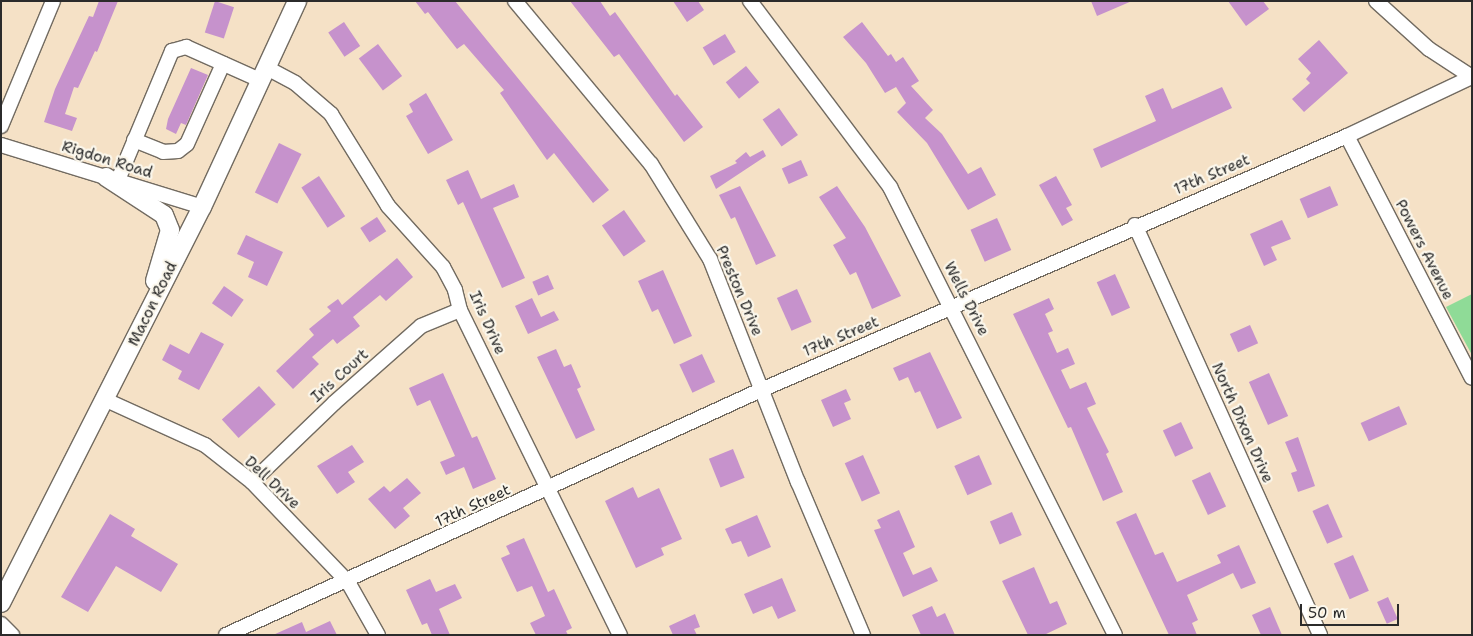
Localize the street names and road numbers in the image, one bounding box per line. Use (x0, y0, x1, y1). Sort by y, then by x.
street label: Rigdon Road (60, 138, 154, 182)
street label: 17th Street (1171, 151, 1253, 199)
street label: Powers Avenue (1391, 197, 1457, 303)
street label: Preston Drive (712, 243, 766, 339)
street label: Macon Road (125, 259, 181, 349)
street label: Wells Drive (940, 259, 992, 339)
street label: Iris Drive (465, 288, 509, 358)
street label: 17th Street (800, 313, 882, 361)
street label: Iris Court (308, 346, 372, 406)
street label: North Dixon Drive (1207, 360, 1277, 486)
street label: Dell Drive (241, 453, 303, 513)
street label: 17th Street (433, 481, 513, 531)

